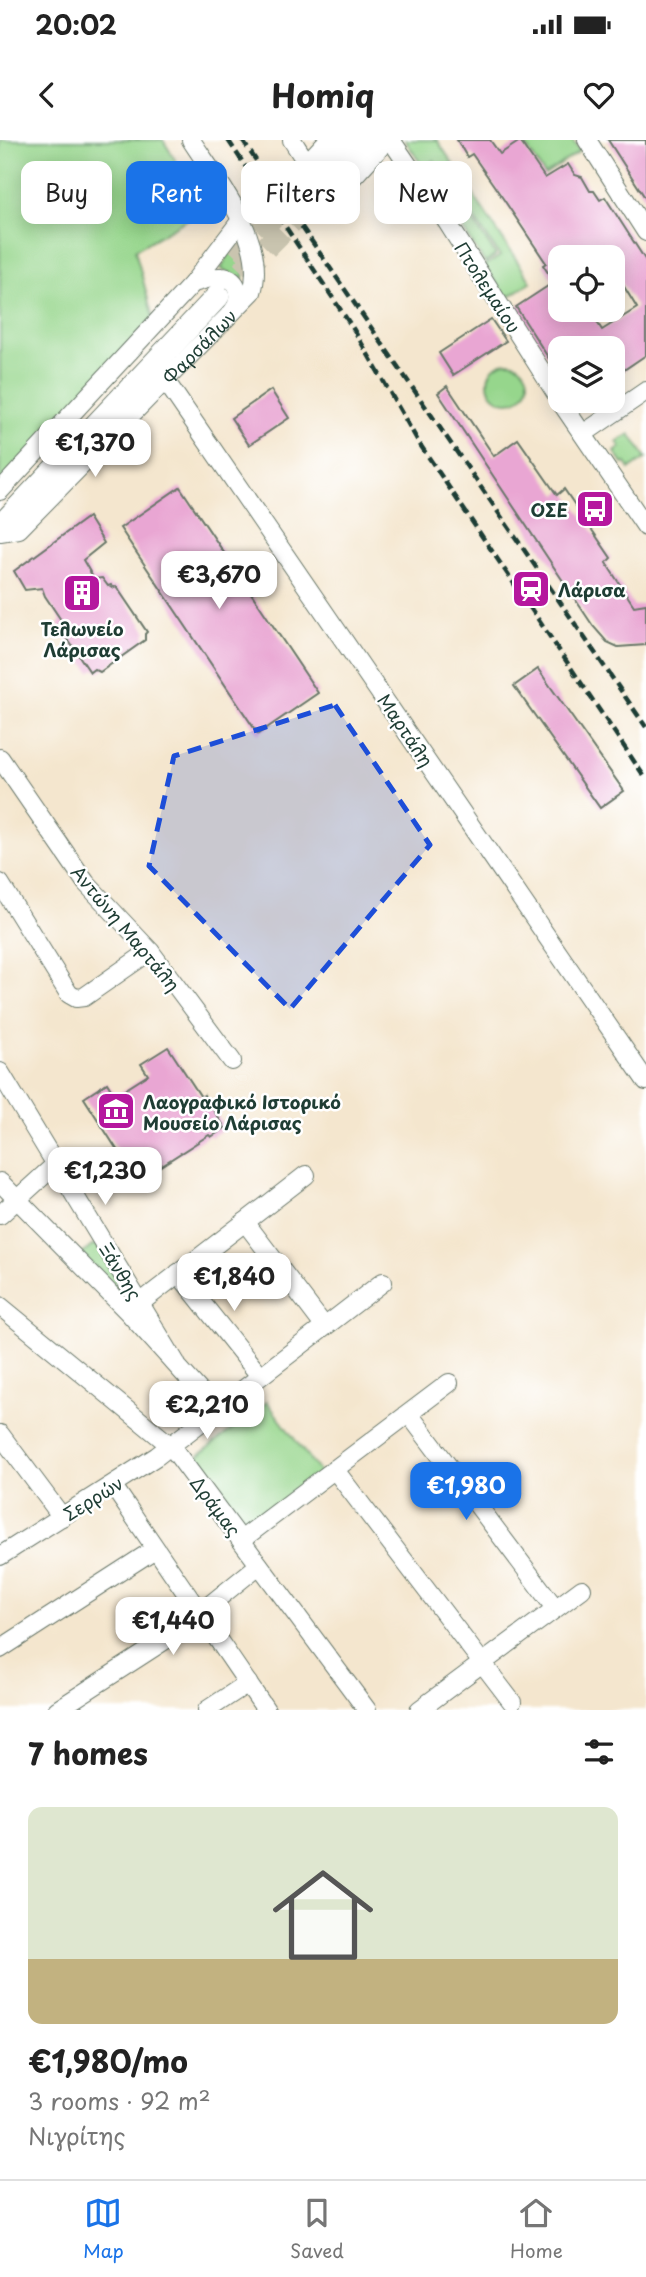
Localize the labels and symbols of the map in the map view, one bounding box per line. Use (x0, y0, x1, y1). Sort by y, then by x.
street label: Πτολεμαίου (448, 236, 528, 338)
street label: Φαρσάλων (156, 302, 242, 390)
pin: €1,370 (38, 420, 152, 479)
bus stop icon: ΟΣΕ (574, 488, 616, 530)
place label: ΟΣΕ (530, 496, 568, 523)
pin: €3,670 (162, 552, 276, 611)
station icon: Λάρισα (510, 568, 552, 610)
building icon: Τελωνείο Λάρισας (61, 572, 103, 614)
place label: Λάρισα (558, 576, 626, 603)
place label: Τελωνείο Λάρισας (41, 615, 124, 663)
street label: Μαρτάλη (372, 688, 440, 772)
street label: Αντώνη Μαρτάλη (65, 859, 187, 997)
place label: Λαογραφικό Ιστορικό Μουσείο Λάρισας (143, 1088, 341, 1136)
museum icon: Λαογραφικό Ιστορικό Μουσείο Λάρισας (95, 1090, 137, 1132)
pin: €1,230 (48, 1147, 162, 1207)
street label: Ξάνθης (93, 1237, 149, 1305)
pin: €1,840 (177, 1254, 291, 1313)
pin: €2,210 (150, 1382, 264, 1441)
pin: €1,980 (409, 1462, 523, 1522)
street label: Σερρών (58, 1469, 128, 1527)
street label: Δράμας (184, 1470, 248, 1542)
pin: €1,440 (116, 1598, 230, 1657)

